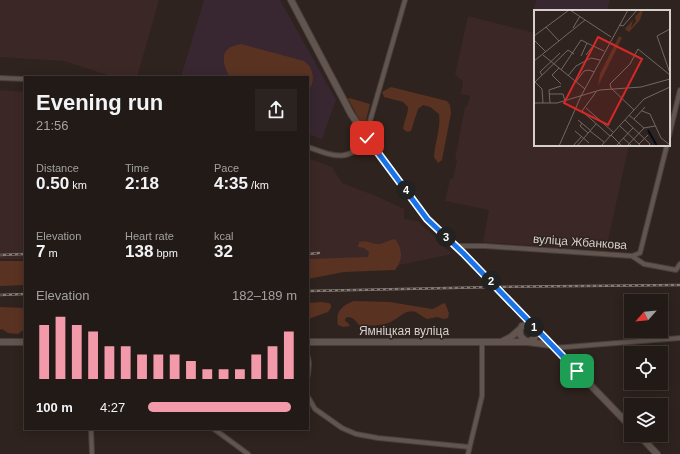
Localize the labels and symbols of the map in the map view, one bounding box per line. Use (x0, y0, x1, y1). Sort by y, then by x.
inset map (534, 10, 670, 146)
pin (350, 121, 384, 155)
pin: 4 (396, 180, 416, 200)
pin: 3 (436, 227, 456, 247)
street label: вуліца Жбанкова (532, 232, 628, 252)
pin: 2 (481, 271, 501, 291)
north arrow (624, 294, 668, 338)
pin: 1 (524, 317, 544, 337)
street label: Ямніцкая вуліца (359, 324, 449, 338)
pin (560, 354, 594, 388)

